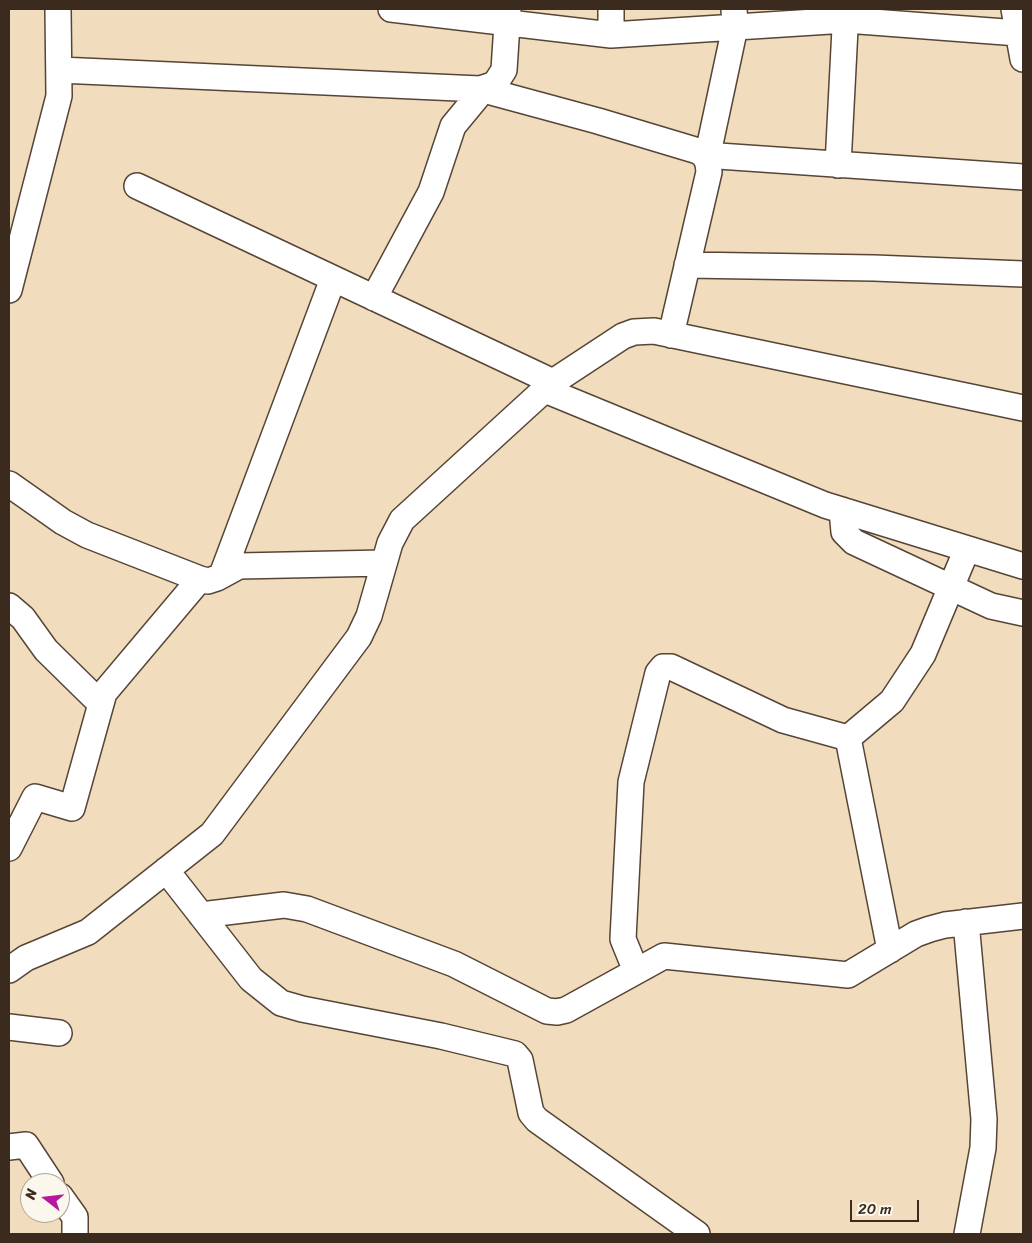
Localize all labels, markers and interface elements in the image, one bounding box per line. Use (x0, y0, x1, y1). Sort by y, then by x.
north arrow (20, 1173, 70, 1223)
text: N (18, 1186, 44, 1202)
scale bar (852, 1190, 921, 1222)
text: 20 m (858, 1196, 892, 1222)

